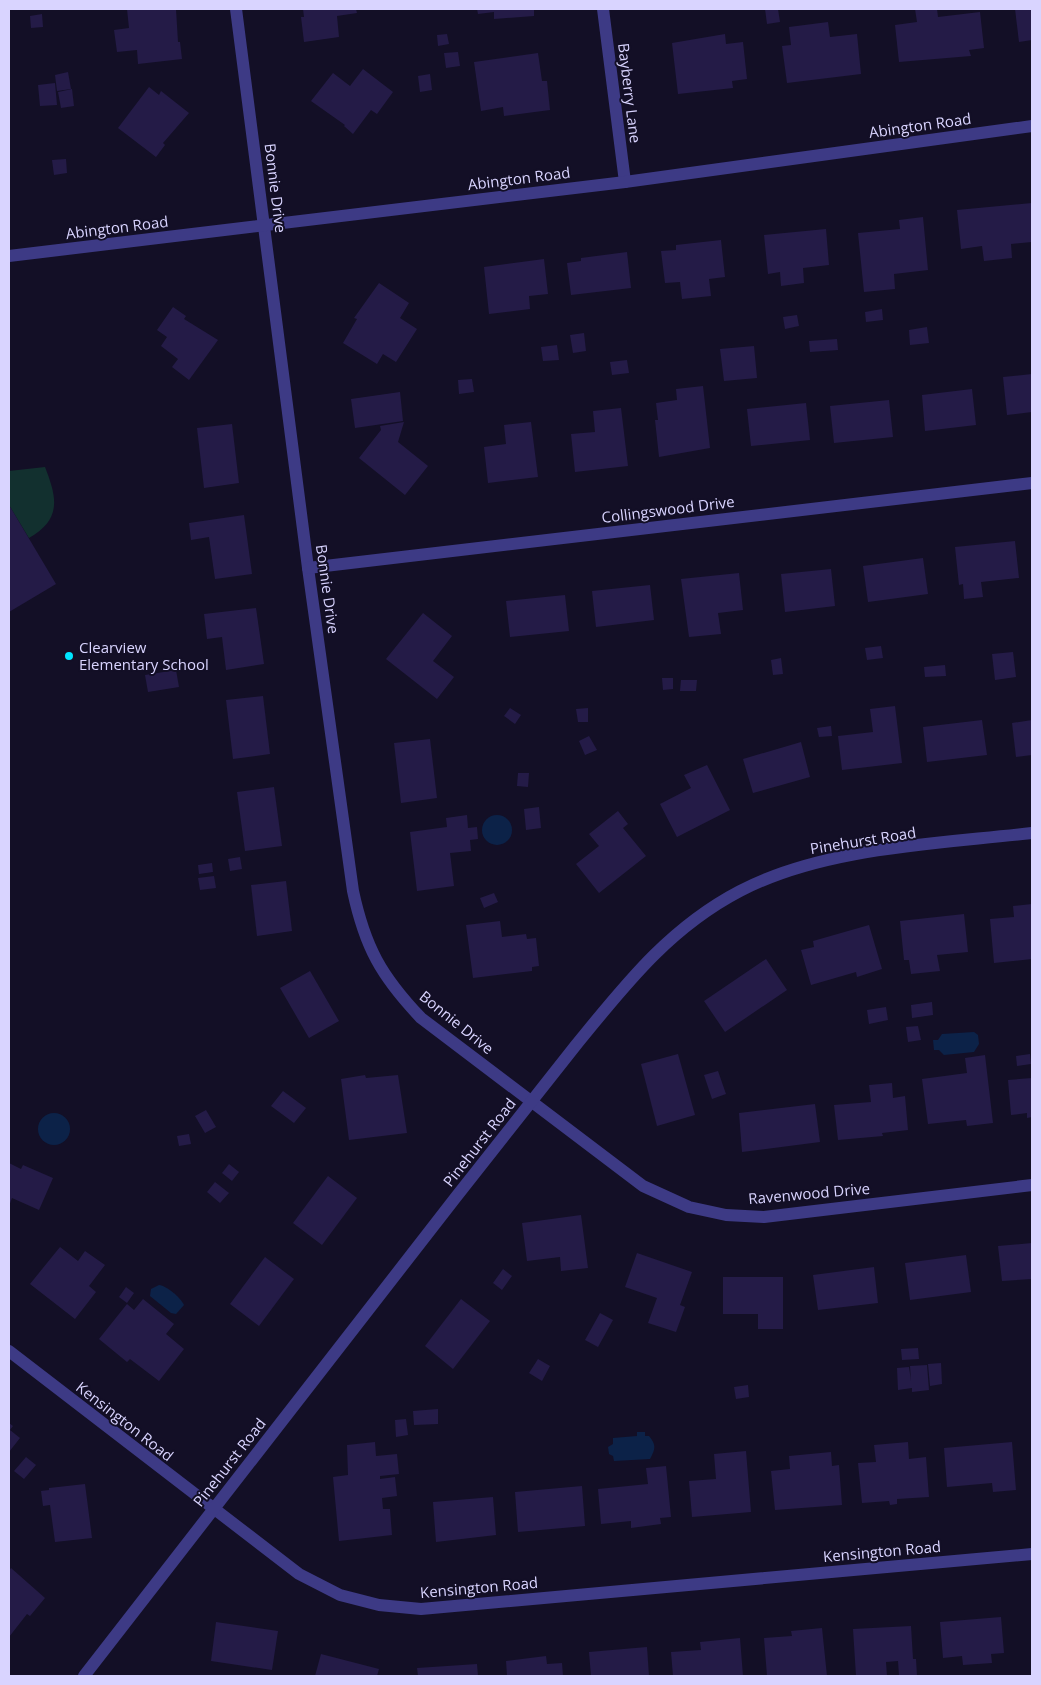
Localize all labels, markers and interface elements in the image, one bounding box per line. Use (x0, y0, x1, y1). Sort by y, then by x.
street label: Bayberry Lane (614, 42, 646, 144)
street label: Abington Road (868, 108, 972, 142)
street label: Bonnie Drive (261, 142, 291, 234)
street label: Abington Road (467, 162, 571, 194)
street label: Abington Road (65, 211, 169, 243)
street label: Collingswood Drive (600, 491, 736, 527)
street label: Bonnie Drive (312, 543, 344, 635)
place label: Clearview Elementary School (79, 637, 209, 674)
marker: Clearview Elementary School (63, 650, 75, 662)
street label: Pinehurst Road (809, 822, 917, 858)
street label: Bonnie Drive (416, 986, 498, 1058)
street label: Pinehurst Road (438, 1094, 520, 1190)
street label: Ravenwood Drive (747, 1178, 871, 1208)
street label: Kensington Road (72, 1377, 178, 1465)
street label: Pinehurst Road (188, 1414, 270, 1510)
street label: Kensington Road (822, 1536, 942, 1566)
street label: Kensington Road (419, 1572, 539, 1602)

